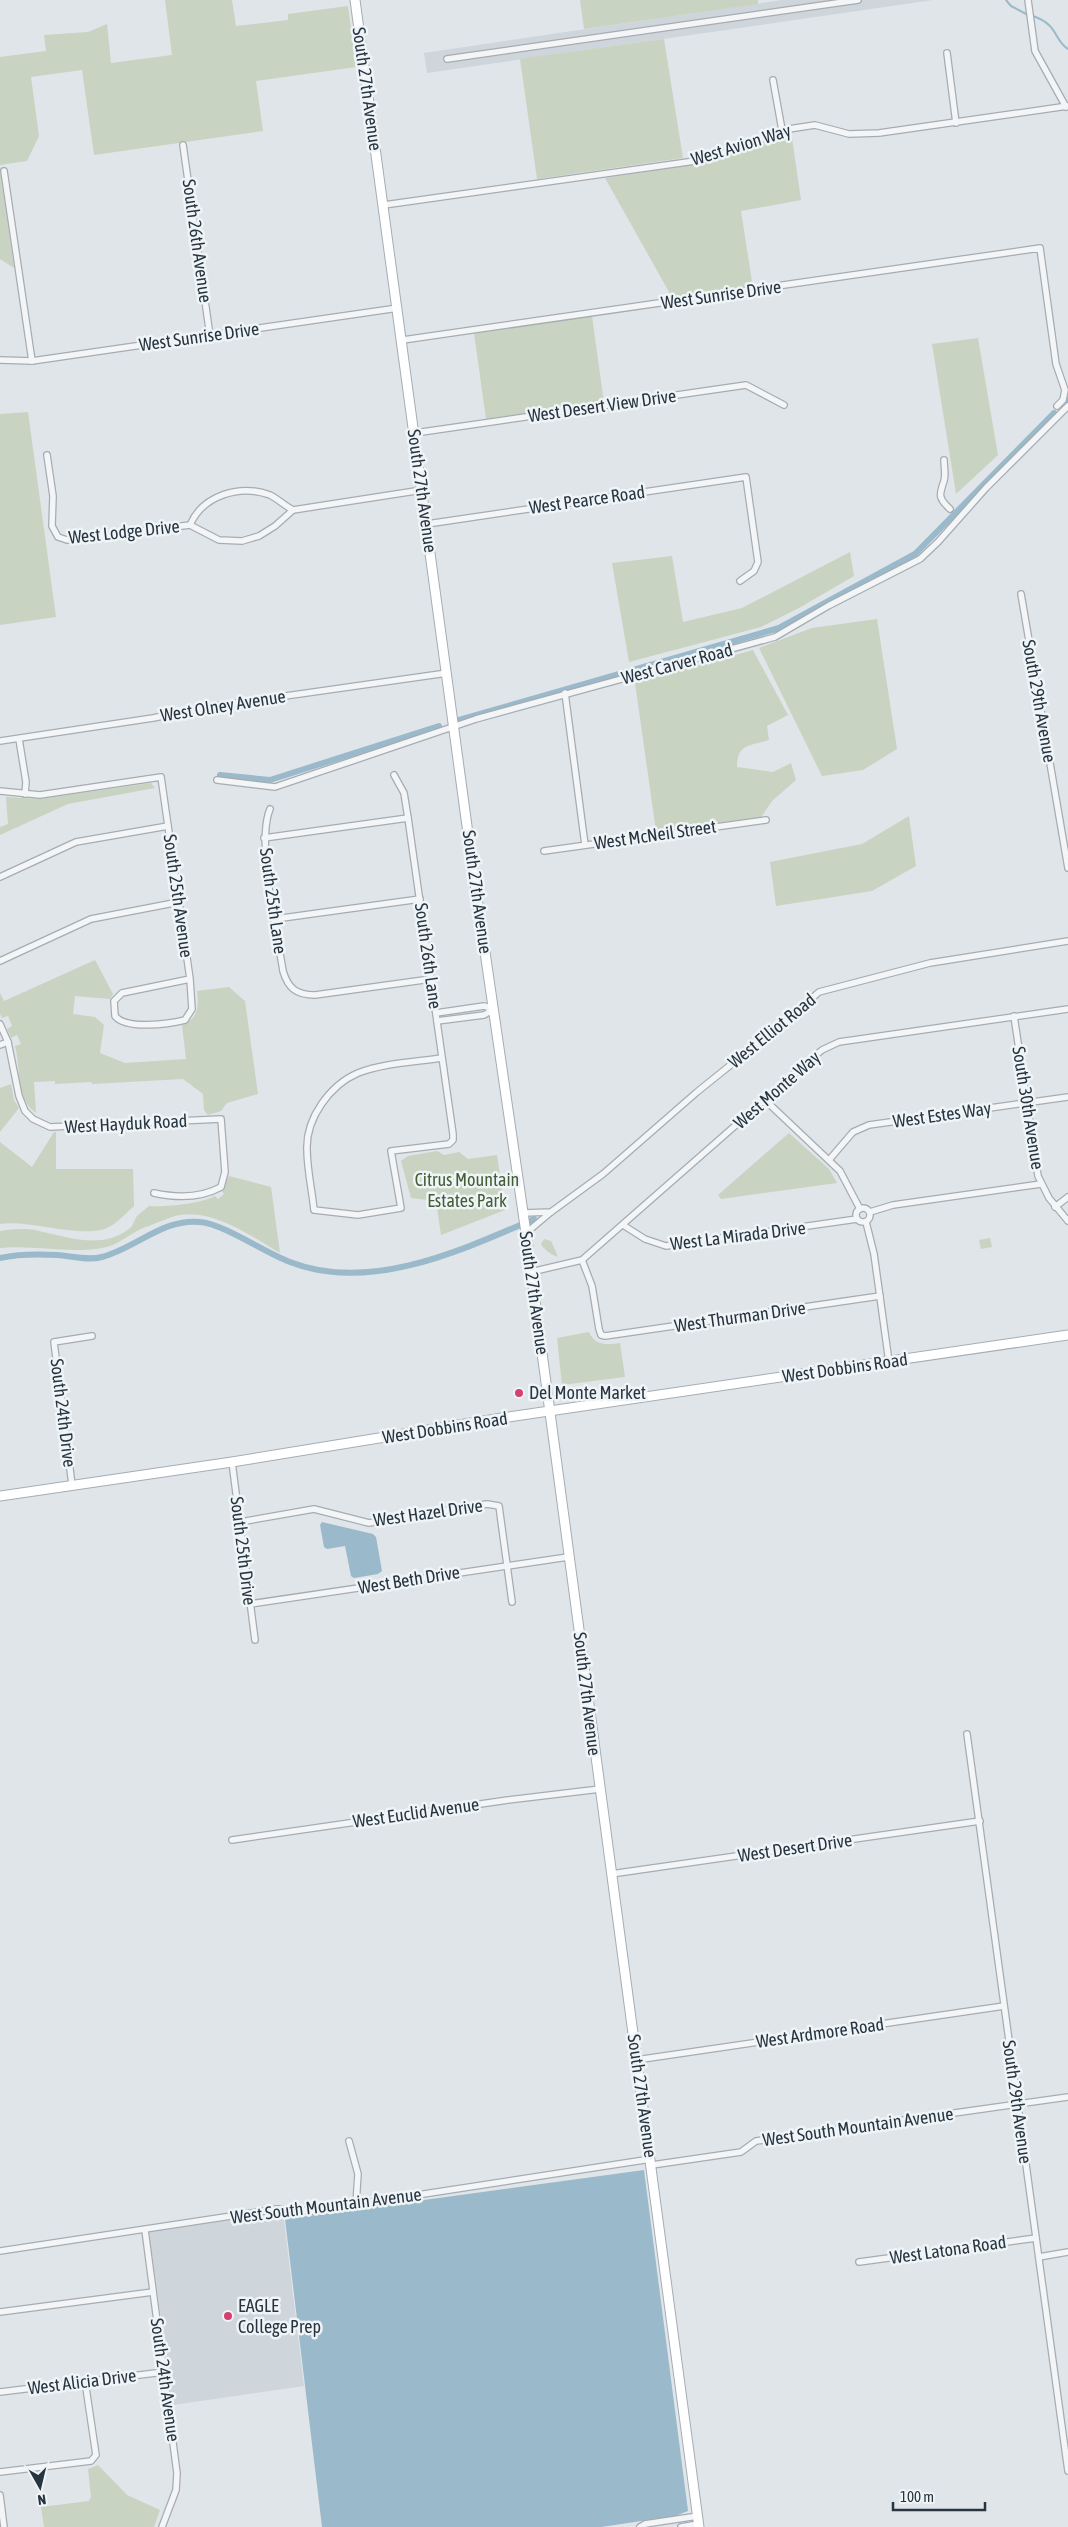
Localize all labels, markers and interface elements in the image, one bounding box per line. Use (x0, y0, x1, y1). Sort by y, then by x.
street label: South 27th Avenue (348, 26, 387, 152)
street label: West Avion Way (689, 119, 793, 170)
street label: South 26th Avenue (178, 178, 217, 304)
street label: West Sunrise Drive (660, 276, 782, 313)
street label: West Sunrise Drive (138, 318, 260, 355)
street label: West Desert View Drive (527, 385, 677, 426)
street label: South 27th Avenue (403, 428, 442, 554)
street label: West Pearce Road (528, 481, 646, 518)
street label: West Lodge Drive (67, 515, 181, 548)
street label: South 29th Avenue (1018, 638, 1061, 764)
street label: West Carver Road (619, 639, 735, 688)
street label: West Olney Avenue (159, 685, 287, 726)
street label: West McNeil Street (593, 816, 717, 853)
street label: South 27th Avenue (458, 829, 497, 955)
street label: South 25th Avenue (159, 833, 198, 959)
street label: South 25th Lane (256, 847, 291, 955)
street label: South 26th Lane (411, 902, 446, 1010)
street label: West Elliot Road (724, 989, 820, 1072)
street label: South 30th Avenue (1008, 1045, 1049, 1171)
street label: West Monte Way (729, 1046, 824, 1133)
street label: West Estes Way (891, 1097, 992, 1132)
street label: West Hayduk Road (64, 1110, 188, 1137)
park label: Citrus Mountain Estates Park (415, 1169, 519, 1211)
street label: West La Mirada Drive (669, 1217, 807, 1254)
street label: South 27th Avenue (515, 1230, 554, 1356)
street label: West Thurman Drive (673, 1297, 807, 1336)
street label: West Dobbins Road (781, 1348, 909, 1387)
street label: South 24th Drive (46, 1357, 81, 1468)
place label: Del Monte Market (529, 1382, 646, 1403)
marker: Del Monte Market (513, 1387, 525, 1399)
street label: West Dobbins Road (381, 1407, 509, 1448)
street label: West Hazel Drive (372, 1494, 484, 1531)
street label: South 25th Drive (226, 1495, 261, 1606)
street label: West Beth Drive (357, 1561, 461, 1598)
street label: South 27th Avenue (570, 1631, 605, 1757)
street label: West Euclid Avenue (351, 1793, 480, 1832)
street label: West Desert Drive (736, 1829, 853, 1866)
street label: West Ardmore Road (755, 2013, 885, 2052)
street label: South 27th Avenue (623, 2033, 662, 2159)
street label: South 29th Avenue (998, 2039, 1037, 2165)
street label: West South Mountain Avenue (761, 2103, 955, 2150)
street label: West South Mountain Avenue (229, 2183, 423, 2228)
street label: West Latona Road (888, 2231, 1008, 2268)
place label: EAGLE College Prep (238, 2295, 321, 2337)
marker: EAGLE College Prep (222, 2310, 234, 2322)
street label: South 24th Avenue (146, 2317, 185, 2443)
street label: West Alicia Drive (27, 2364, 137, 2399)
north arrow (15, 2462, 65, 2512)
scale bar (893, 2480, 986, 2512)
text: 100 m (900, 2488, 934, 2505)
text: N (37, 2491, 47, 2508)

